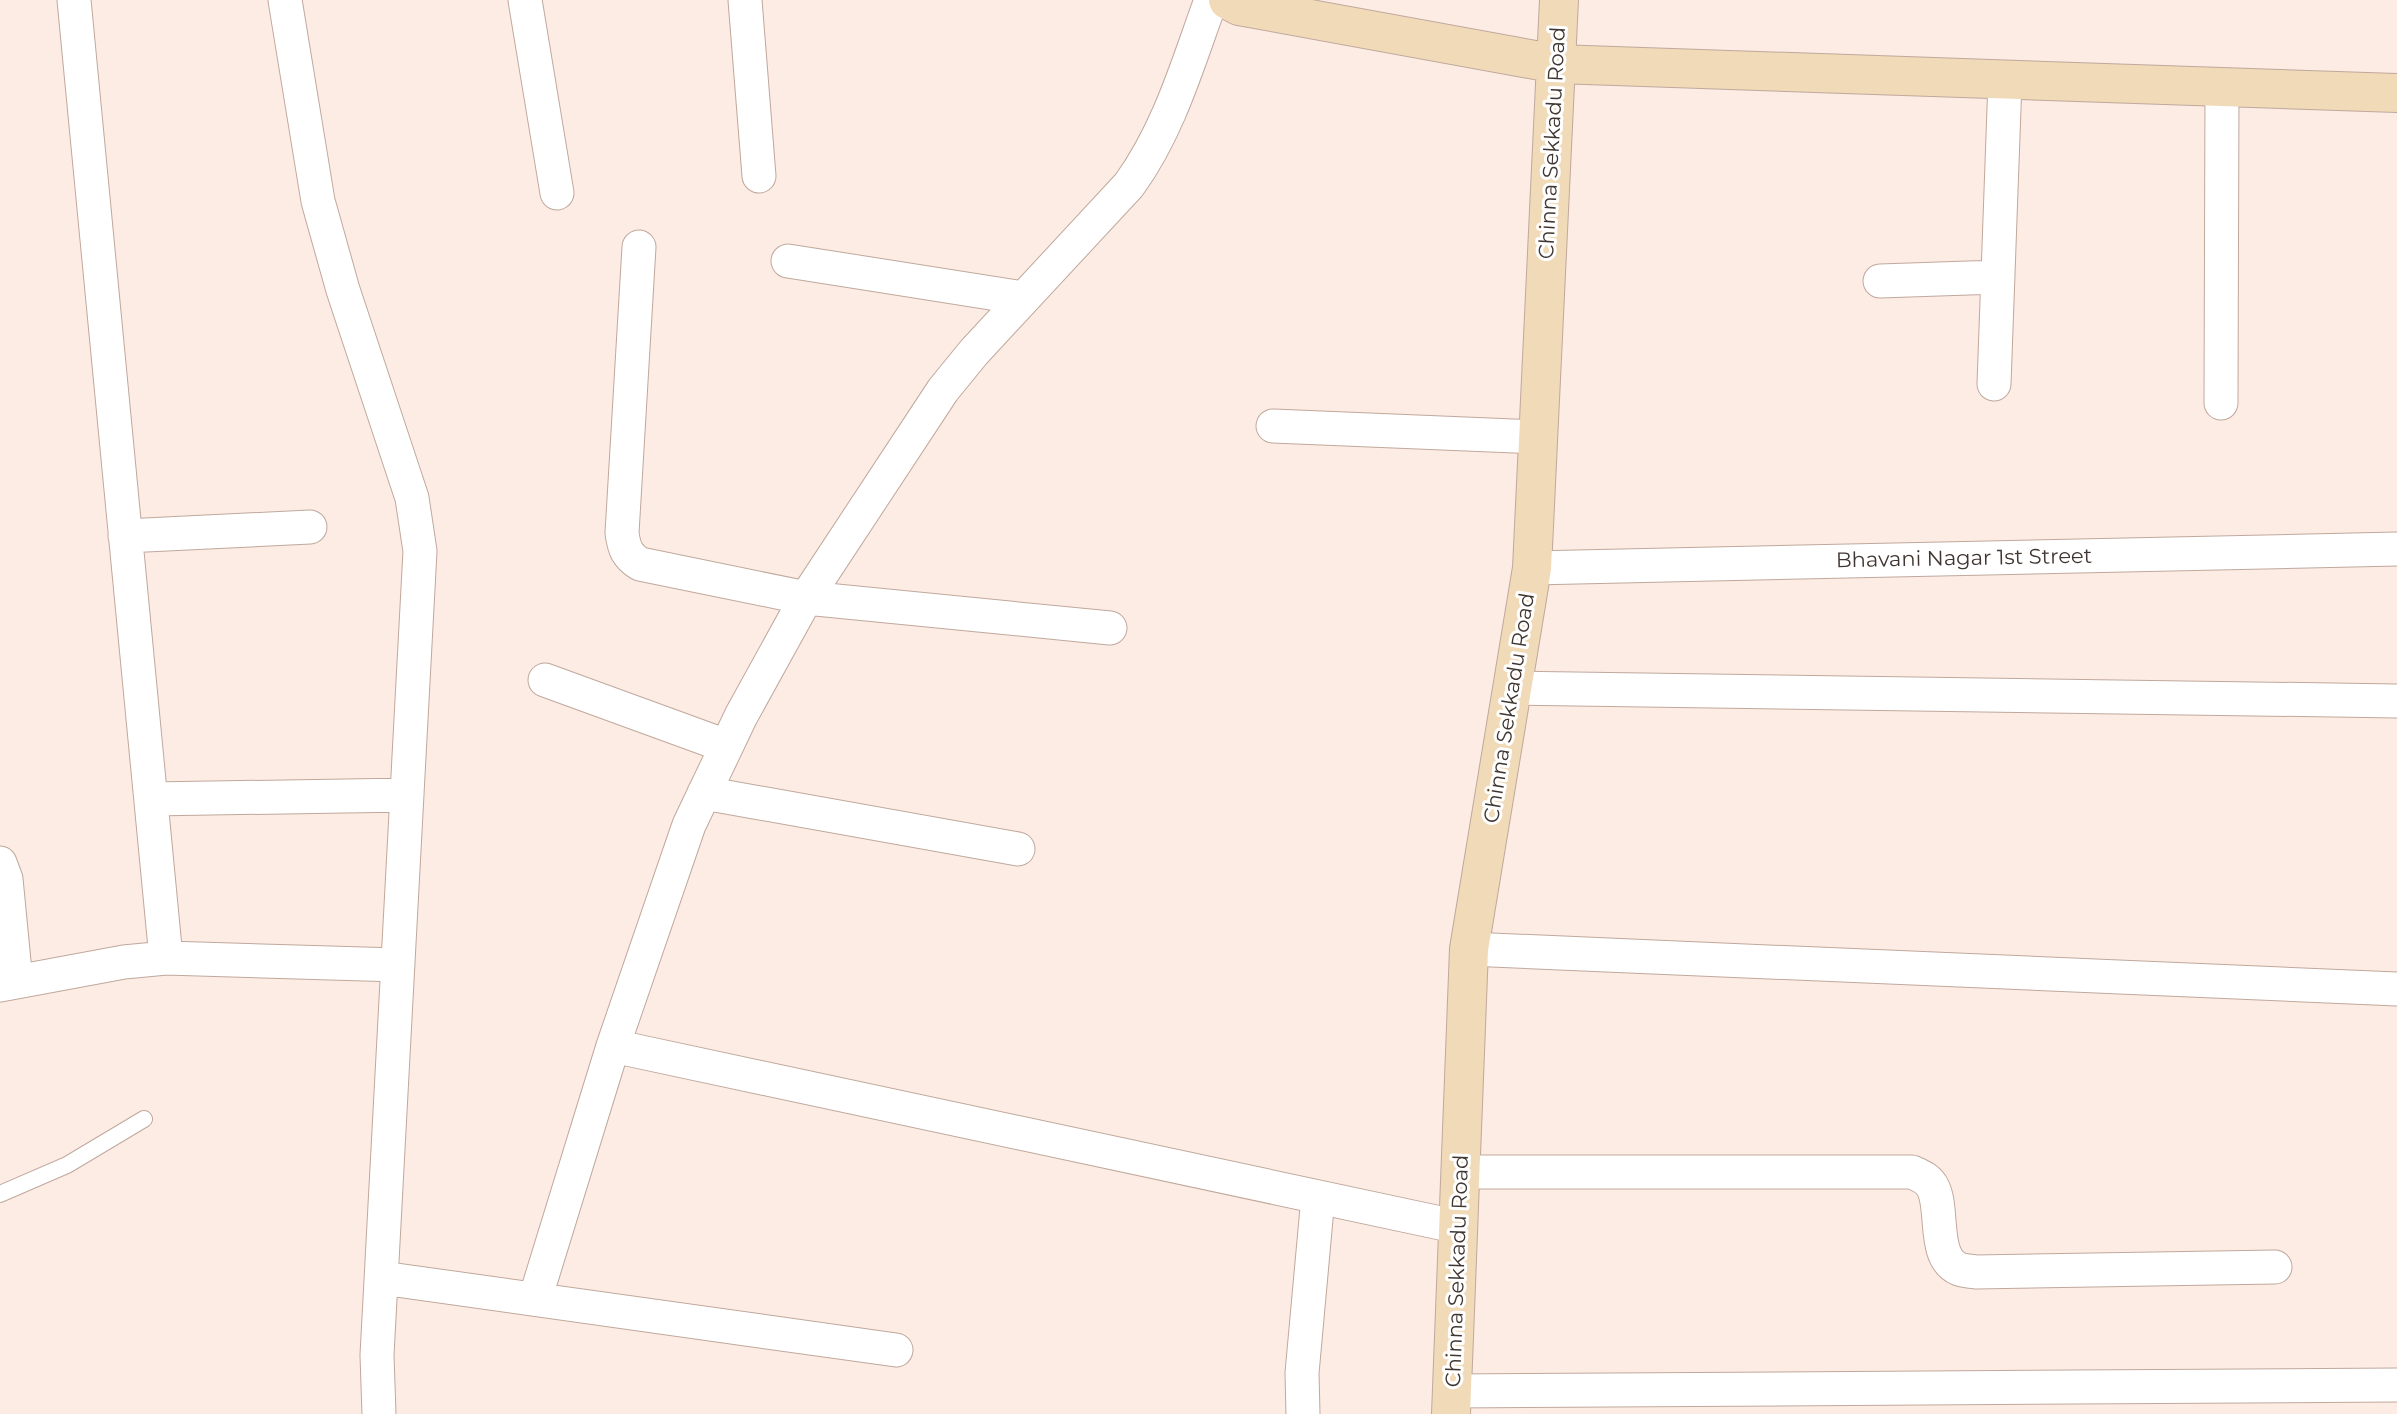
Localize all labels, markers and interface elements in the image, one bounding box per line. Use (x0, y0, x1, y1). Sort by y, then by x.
street label: Chinna Sekkadu Road (1533, 26, 1570, 260)
street label: Bhavani Nagar 1st Street (1836, 543, 2092, 572)
street label: Chinna Sekkadu Road (1478, 591, 1539, 825)
street label: Chinna Sekkadu Road (1440, 1154, 1473, 1388)

